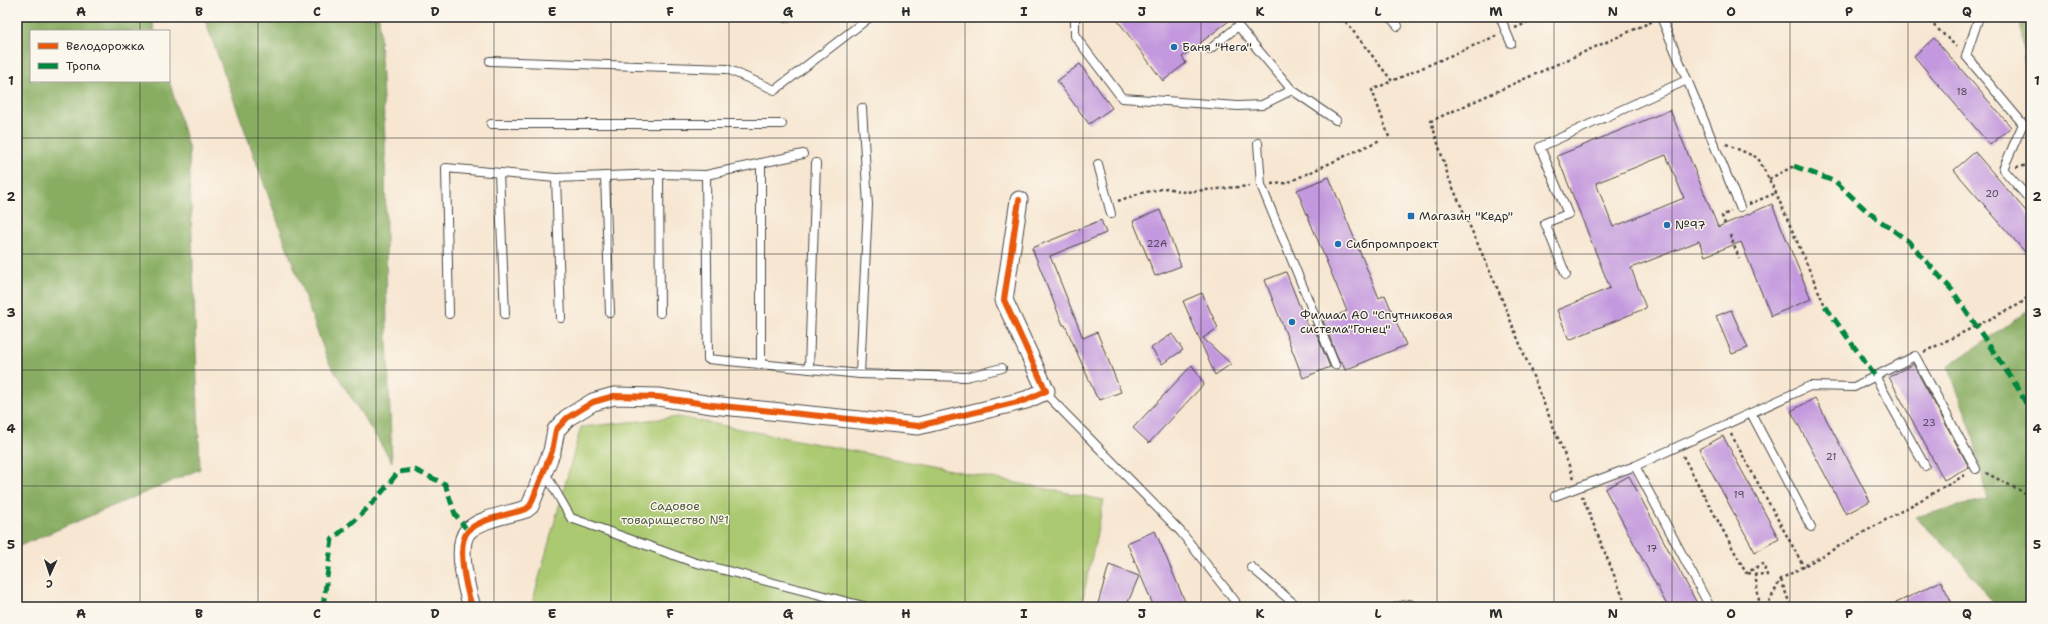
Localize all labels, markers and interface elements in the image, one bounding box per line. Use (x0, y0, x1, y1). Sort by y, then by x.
text: A (76, 3, 86, 20)
text: B (195, 3, 203, 20)
text: C (313, 3, 321, 20)
text: D (430, 3, 440, 20)
text: E (548, 3, 557, 20)
text: F (666, 3, 674, 20)
text: G (783, 3, 794, 20)
text: H (901, 3, 911, 20)
text: I (1020, 3, 1028, 20)
text: J (1138, 3, 1146, 20)
text: K (1256, 3, 1265, 20)
text: L (1374, 3, 1382, 20)
text: M (1489, 3, 1503, 20)
text: N (1608, 3, 1618, 20)
text: O (1726, 3, 1736, 20)
text: P (1845, 3, 1853, 20)
text: Q (1962, 3, 1972, 20)
legend (30, 30, 170, 82)
text: Велодорожка (66, 38, 145, 54)
place label: Баня "Нега" (1182, 39, 1252, 55)
marker: Баня "Нега" (1169, 42, 1179, 52)
text: Тропа (66, 58, 101, 74)
text: 1 (8, 72, 14, 89)
text: 1 (2034, 72, 2040, 89)
house number: 18 (1956, 85, 1968, 98)
house number: 20 (1985, 187, 1999, 200)
text: 2 (6, 188, 16, 205)
text: 2 (2032, 188, 2042, 205)
place label: Магазин "Кедр" (1419, 208, 1513, 224)
marker: Магазин "Кедр" (1406, 211, 1416, 221)
place label: №97 (1675, 217, 1706, 233)
marker: №97 (1662, 220, 1672, 230)
place label: Сибпромпроект (1346, 236, 1440, 252)
house number: 22А (1147, 237, 1167, 250)
marker: Сибпромпроект (1333, 239, 1343, 249)
text: 3 (6, 304, 16, 321)
text: 3 (2032, 304, 2042, 321)
place label: Филиал АО "Спутниковая система"Гонец" (1300, 307, 1453, 337)
marker: Филиал АО "Спутниковая система"Гонец" (1287, 317, 1297, 327)
house number: 23 (1922, 416, 1936, 429)
text: 4 (6, 420, 16, 437)
text: 4 (2032, 420, 2042, 437)
house number: 21 (1826, 450, 1836, 463)
house number: 19 (1734, 488, 1744, 501)
park label: Садовое товарищество №1 (621, 498, 729, 528)
text: 5 (7, 536, 15, 553)
text: 5 (2033, 536, 2041, 553)
house number: 17 (1647, 542, 1657, 555)
north arrow (30, 554, 70, 594)
text: С (45, 576, 53, 591)
text: A (76, 605, 86, 622)
text: B (195, 605, 203, 622)
text: C (313, 605, 321, 622)
text: D (430, 605, 440, 622)
text: E (548, 605, 557, 622)
text: F (666, 605, 674, 622)
text: G (783, 605, 794, 622)
text: H (901, 605, 911, 622)
text: I (1020, 605, 1028, 622)
text: J (1138, 605, 1146, 622)
text: K (1256, 605, 1265, 622)
text: L (1374, 605, 1382, 622)
text: M (1489, 605, 1503, 622)
text: N (1608, 605, 1618, 622)
text: O (1726, 605, 1736, 622)
text: P (1845, 605, 1853, 622)
text: Q (1962, 605, 1972, 622)

